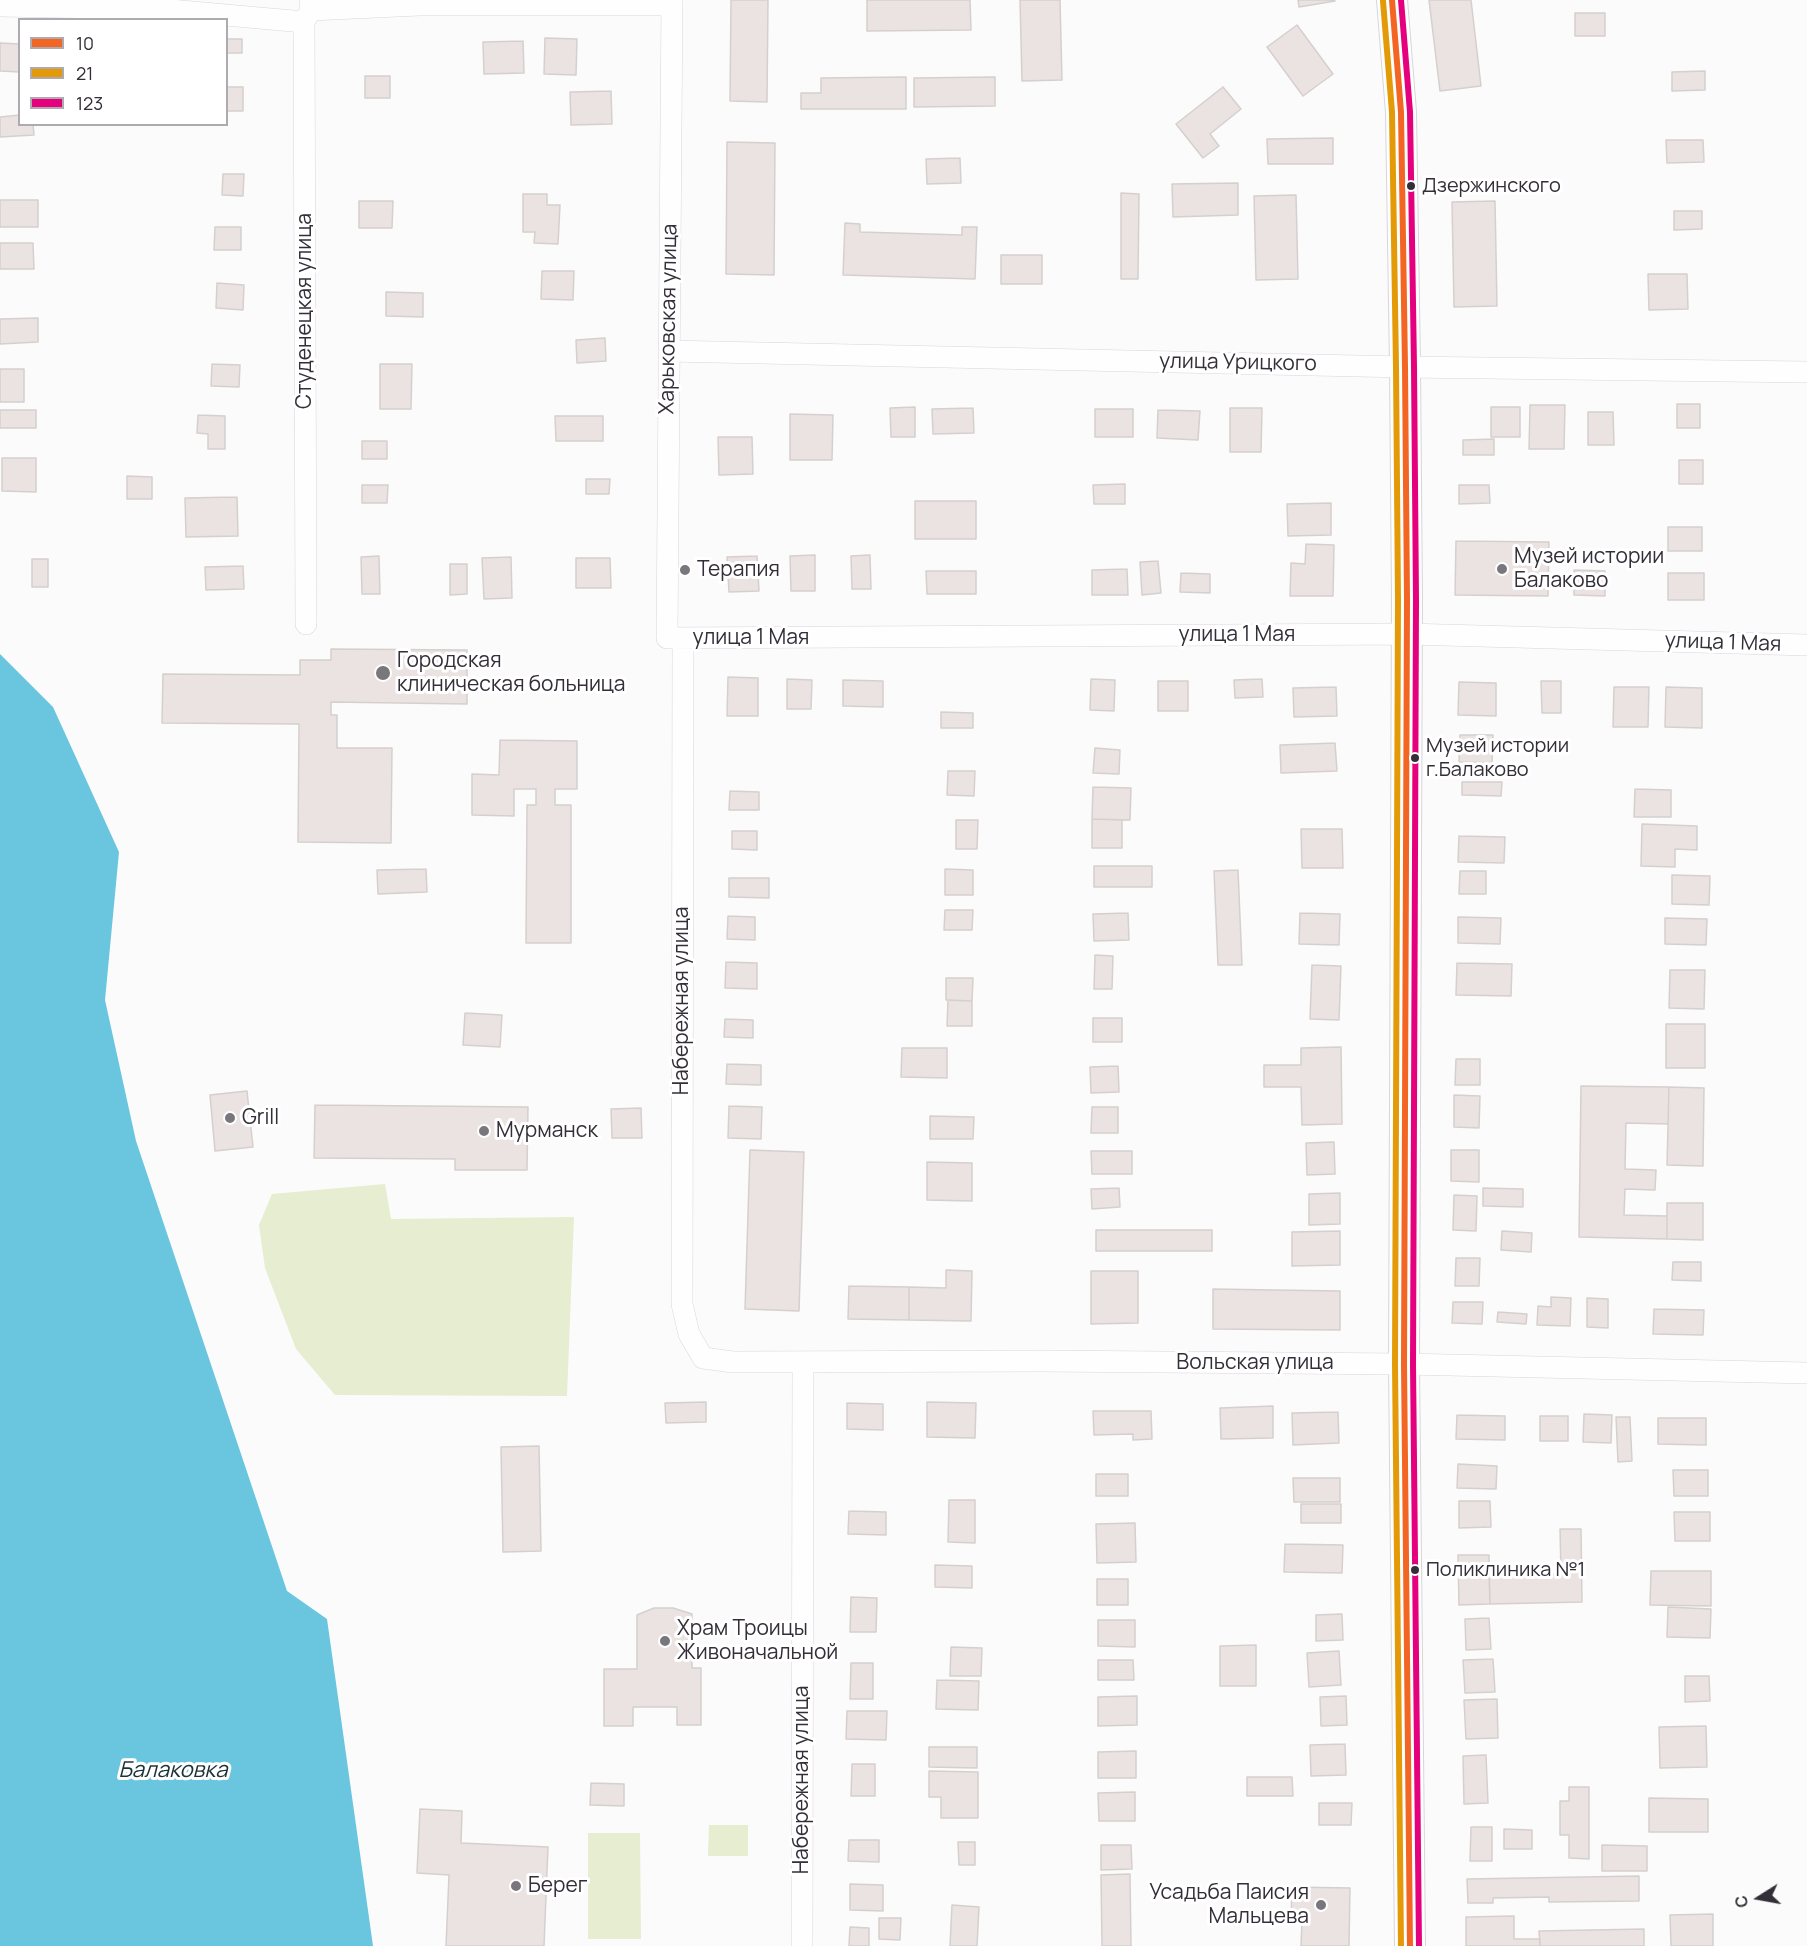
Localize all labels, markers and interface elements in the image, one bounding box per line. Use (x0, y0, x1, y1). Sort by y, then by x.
legend (18, 18, 228, 126)
text: 10 (76, 31, 94, 55)
text: 21 (76, 61, 93, 85)
text: 123 (76, 91, 103, 115)
place label: Дзержинского (1422, 174, 1561, 198)
marker: Дзержинского (1405, 180, 1417, 192)
street label: Студенецкая улица (292, 213, 318, 409)
street label: Харьковская улица (655, 223, 683, 415)
street label: улица Урицкого (1159, 349, 1317, 377)
place label: Музей истории Балаково (1514, 544, 1664, 594)
place label: Терапия (697, 557, 780, 583)
marker: Музей истории Балаково (1495, 562, 1509, 576)
marker: Терапия (678, 563, 692, 577)
street label: улица 1 Мая (1179, 622, 1295, 648)
street label: улица 1 Мая (693, 625, 809, 651)
street label: улица 1 Мая (1664, 628, 1782, 658)
place label: Городская клиническая больница (397, 648, 625, 698)
marker: Городская клиническая больница (374, 664, 392, 682)
place label: Музей истории г.Балаково (1426, 734, 1569, 781)
marker: Музей истории г.Балаково (1409, 752, 1421, 764)
street label: Набережная улица (669, 907, 695, 1095)
place label: Grill (242, 1105, 279, 1131)
marker: Grill (223, 1111, 237, 1125)
place label: Мурманск (496, 1118, 598, 1144)
marker: Мурманск (477, 1124, 491, 1138)
street label: Вольская улица (1176, 1350, 1334, 1376)
place label: Поликлиника №1 (1426, 1558, 1585, 1582)
marker: Поликлиника №1 (1409, 1564, 1421, 1576)
place label: Храм Троицы Живоначальной (677, 1616, 838, 1666)
marker: Храм Троицы Живоначальной (658, 1634, 672, 1648)
street label: Набережная улица (789, 1686, 815, 1874)
water label: Балаковка (118, 1758, 228, 1784)
north arrow (1729, 1868, 1789, 1928)
place label: Берег (528, 1873, 587, 1899)
marker: Берег (509, 1879, 523, 1893)
place label: Усадьба Паисия Мальцева (1149, 1880, 1309, 1930)
text: С (1729, 1894, 1753, 1909)
marker: Усадьба Паисия Мальцева (1314, 1898, 1328, 1912)

